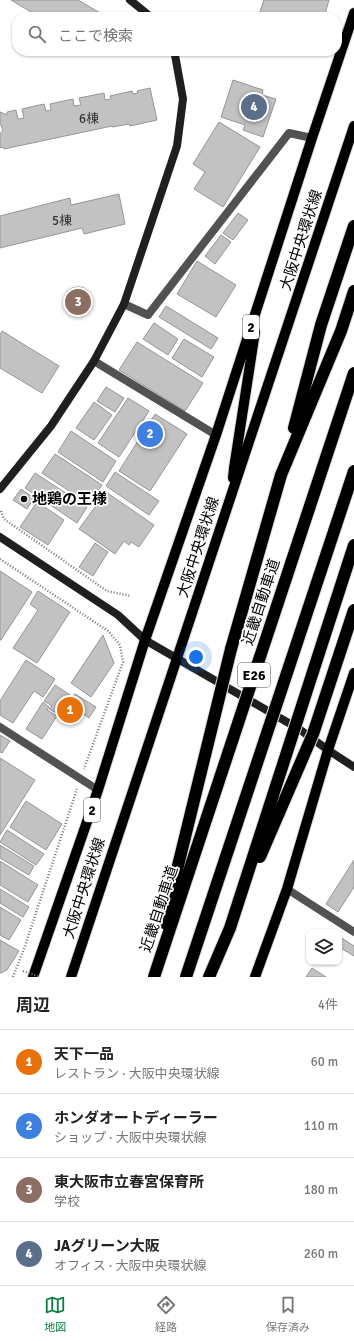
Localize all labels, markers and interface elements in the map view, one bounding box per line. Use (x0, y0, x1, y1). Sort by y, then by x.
search box (12, 12, 342, 56)
icon: search (26, 23, 48, 45)
text: ここで検索 (58, 27, 133, 45)
pin: 4 (241, 92, 267, 122)
house number: 6棟 (79, 111, 99, 127)
street label: 大阪中央環状線 (276, 187, 326, 293)
house number: 5棟 (52, 213, 72, 229)
pin: 3 (65, 287, 91, 317)
road number: 2 (243, 315, 259, 339)
pin: 2 (137, 419, 163, 449)
place label: 地鶏の王様 (32, 490, 107, 508)
marker: 地鶏の王様 (19, 494, 29, 504)
street label: 大阪中央環状線 (173, 494, 223, 600)
street label: 近畿自動車道 (239, 556, 283, 648)
your location (186, 647, 206, 667)
road number: E26 (238, 663, 270, 687)
pin: 1 (57, 695, 83, 725)
road number: 2 (84, 798, 100, 822)
street label: 大阪中央環状線 (59, 835, 109, 941)
street label: 近畿自動車道 (137, 863, 181, 955)
map controls (306, 929, 342, 965)
button: layers (306, 929, 342, 965)
text: 周辺 (16, 995, 50, 1016)
text: 4件 (318, 997, 338, 1013)
text: 天下一品 (54, 1045, 114, 1063)
text: 1 (25, 1054, 33, 1070)
text: 60 m (311, 1054, 338, 1070)
text: レストラン · 大阪中央環状線 (54, 1066, 220, 1082)
text: ホンダオートディーラー (54, 1109, 218, 1127)
text: 2 (25, 1118, 33, 1134)
text: 110 m (304, 1118, 338, 1134)
text: ショップ · 大阪中央環状線 (54, 1130, 207, 1146)
text: 東大阪市立春宮保育所 (54, 1173, 204, 1191)
text: 3 (25, 1182, 33, 1198)
text: 180 m (304, 1182, 338, 1198)
text: 学校 (54, 1194, 80, 1210)
text: JAグリーン大阪 (54, 1237, 160, 1255)
text: 4 (25, 1246, 33, 1262)
text: 260 m (304, 1246, 338, 1262)
text: オフィス · 大阪中央環状線 (54, 1258, 206, 1274)
tab: 地図 (44, 1294, 66, 1334)
tab: 経路 (155, 1294, 177, 1334)
tab: 保存済み (266, 1294, 310, 1334)

